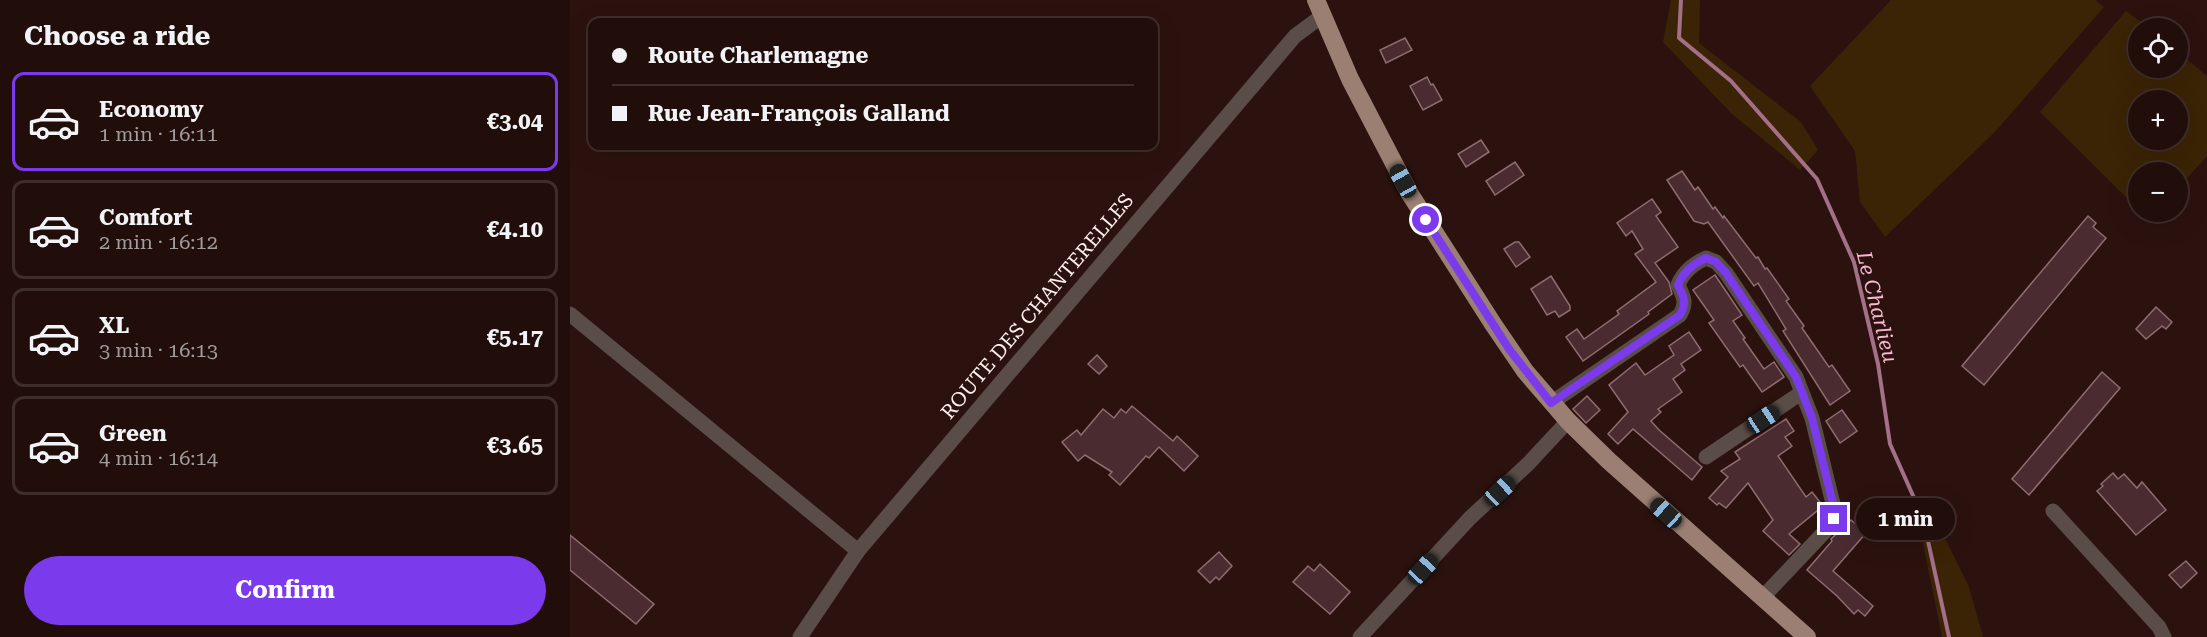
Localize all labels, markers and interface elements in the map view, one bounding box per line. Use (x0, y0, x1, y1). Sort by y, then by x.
map controls (2128, 18, 2188, 222)
button: locate (2128, 18, 2188, 78)
text: Choose a ride (24, 20, 210, 52)
text: Route Charlemagne (648, 43, 869, 68)
button: + (2128, 90, 2188, 150)
icon: car (27, 95, 81, 149)
text: Economy (99, 97, 203, 122)
text: Rue Jean-François Galland (648, 101, 950, 126)
text: €3.04 (487, 109, 543, 134)
text: 1 min · 16:11 (99, 122, 218, 146)
car (1386, 161, 1420, 201)
button: − (2128, 162, 2188, 222)
street label: ROUTE DES CHANTERELLES (936, 188, 1138, 424)
icon: car (27, 203, 81, 257)
text: Comfort (99, 205, 192, 230)
route start (1412, 206, 1439, 233)
text: €4.10 (487, 217, 543, 242)
text: 2 min · 16:12 (99, 230, 218, 254)
water label: Le Charlieu (1851, 248, 1902, 365)
icon: car (27, 311, 81, 365)
text: XL (99, 313, 129, 338)
text: €5.17 (487, 325, 543, 350)
text: 3 min · 16:13 (99, 338, 218, 362)
car (1743, 402, 1783, 436)
icon: car (27, 419, 81, 473)
text: Green (99, 421, 167, 446)
text: €3.65 (487, 433, 543, 458)
text: 4 min · 16:14 (99, 446, 218, 470)
car (1481, 472, 1519, 510)
car (1647, 494, 1685, 532)
callout: 1 min (1855, 498, 1954, 540)
route end (1820, 505, 1847, 532)
text: 1 min (1878, 507, 1933, 531)
car (1404, 550, 1442, 588)
button: Confirm (24, 556, 546, 625)

